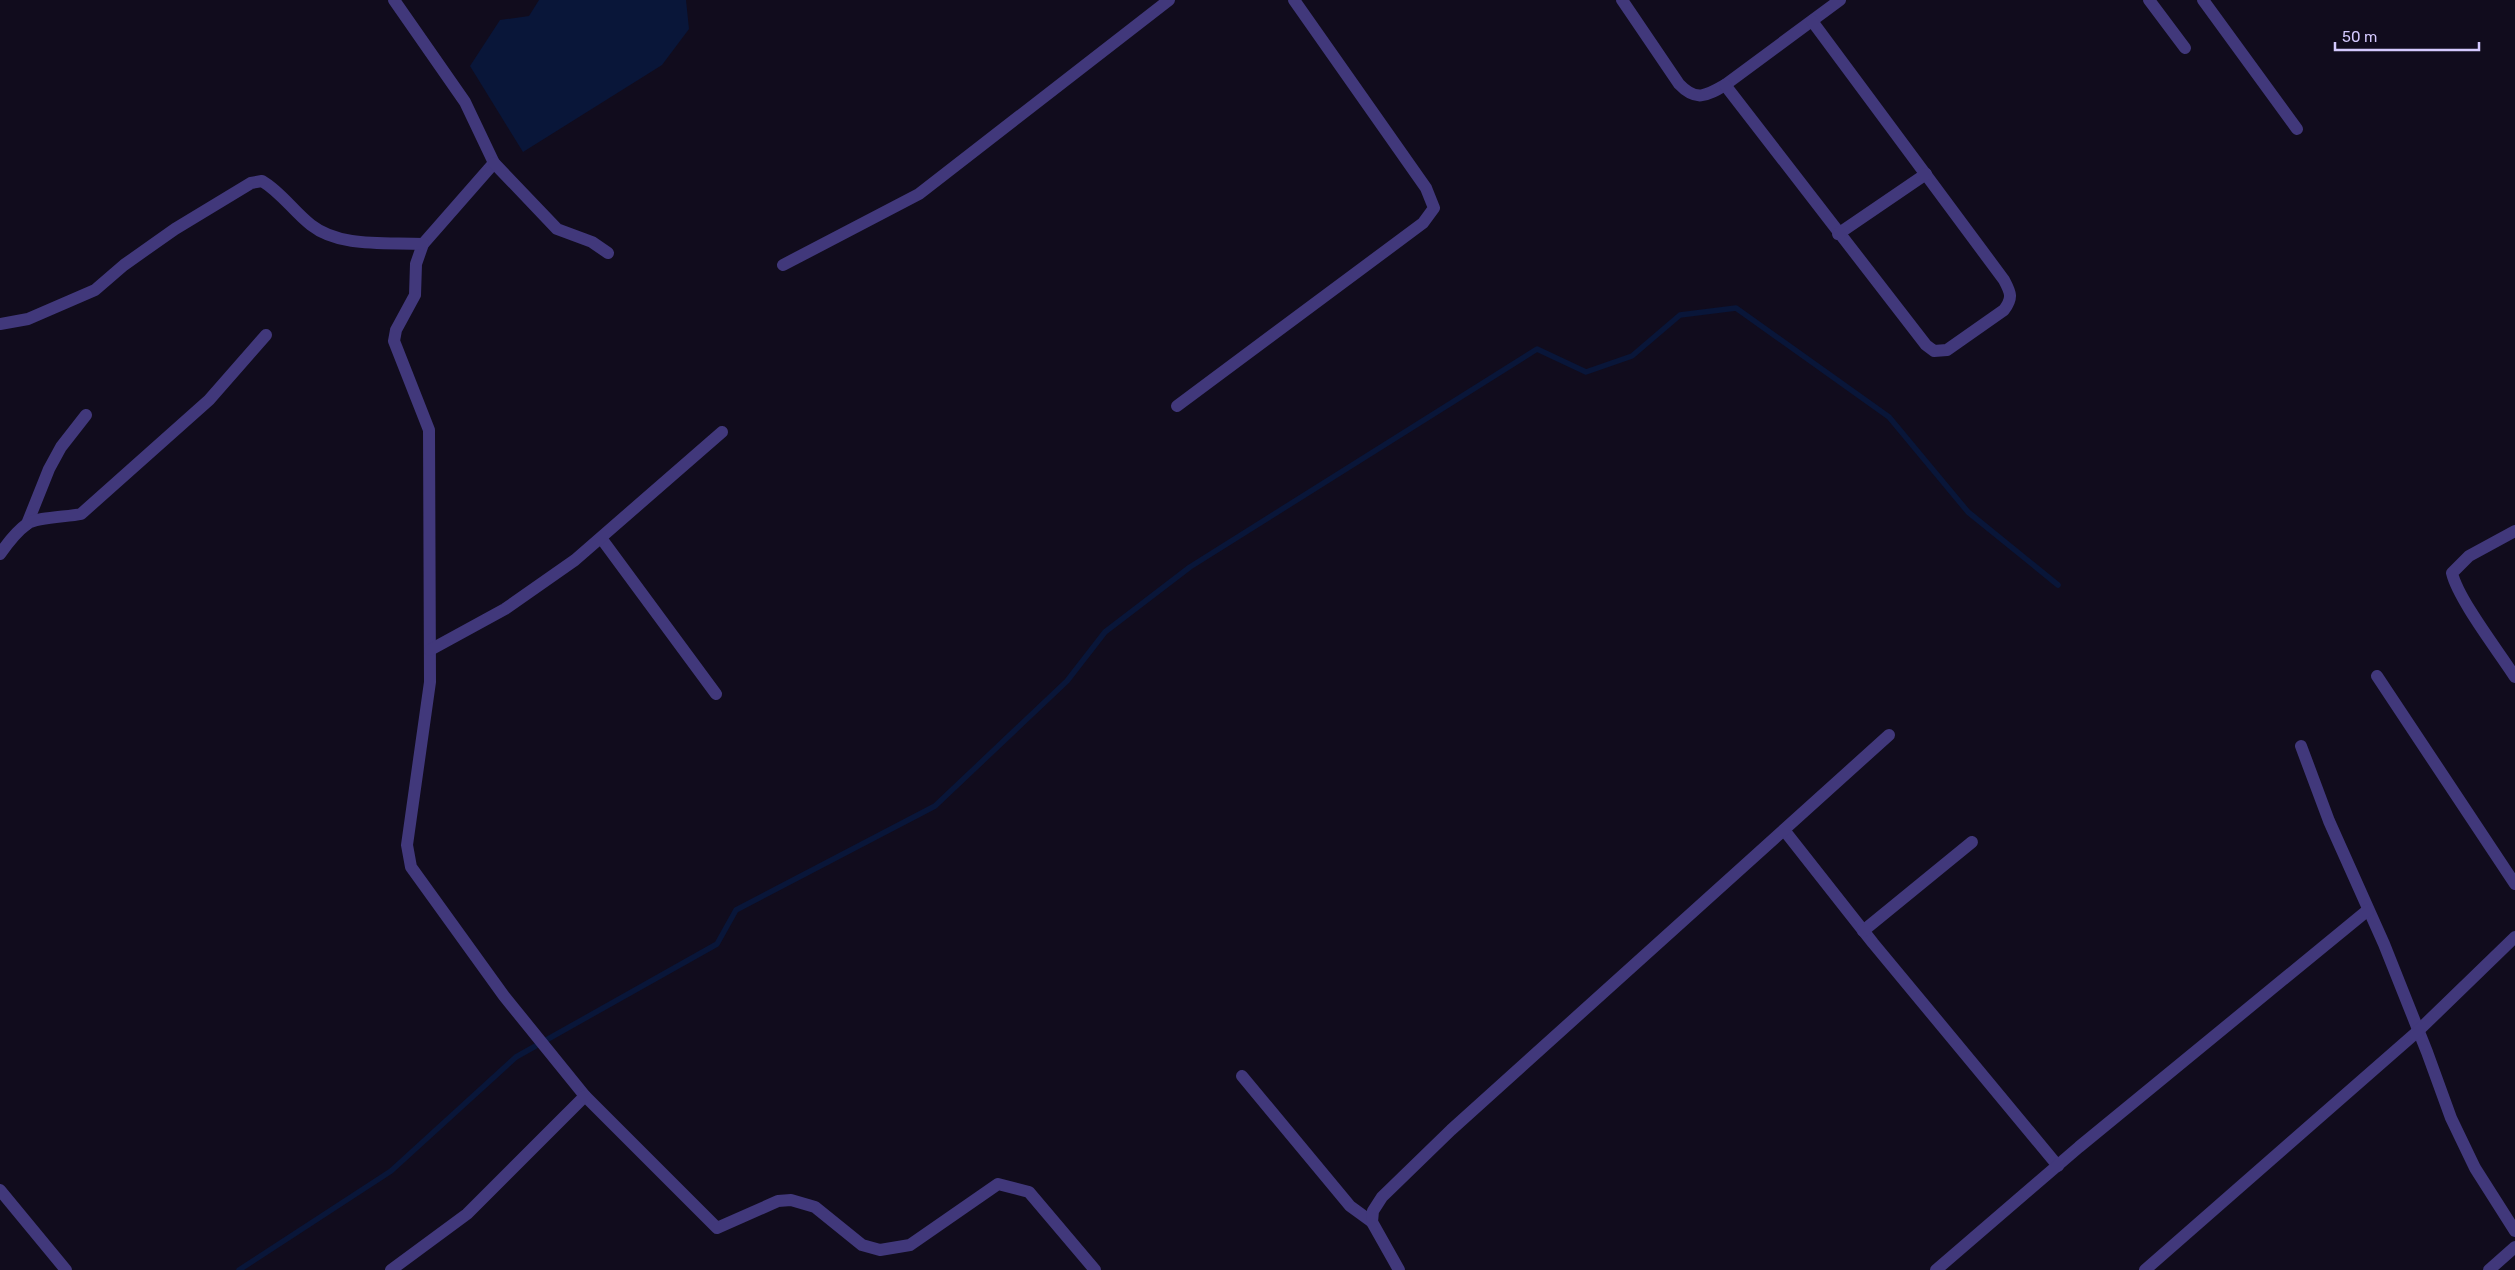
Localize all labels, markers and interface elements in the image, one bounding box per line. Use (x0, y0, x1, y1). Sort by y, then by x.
scale bar (2335, 20, 2479, 52)
text: 50 m (2342, 28, 2377, 46)

